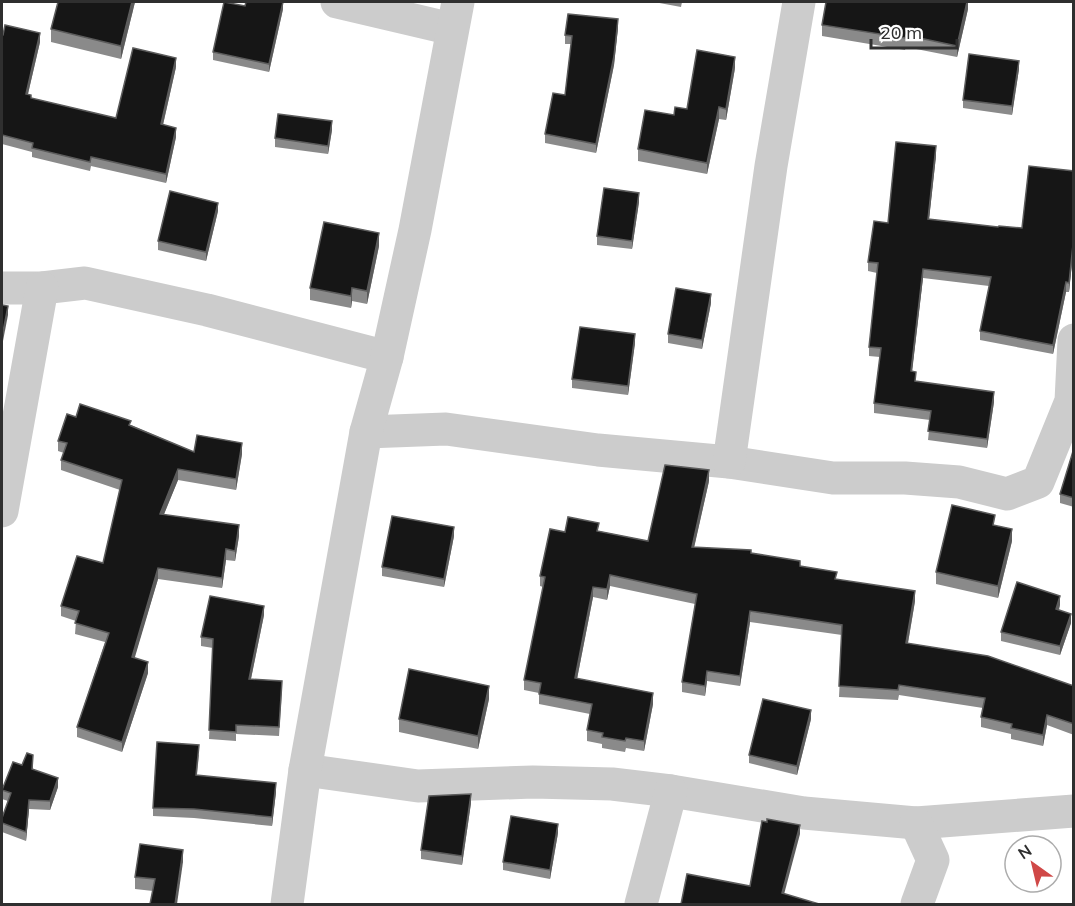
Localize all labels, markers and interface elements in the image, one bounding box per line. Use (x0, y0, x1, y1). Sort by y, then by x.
scale bar (871, 12, 956, 50)
text: 20 m (880, 21, 922, 44)
north arrow (1003, 834, 1063, 894)
text: N (1014, 840, 1035, 863)

